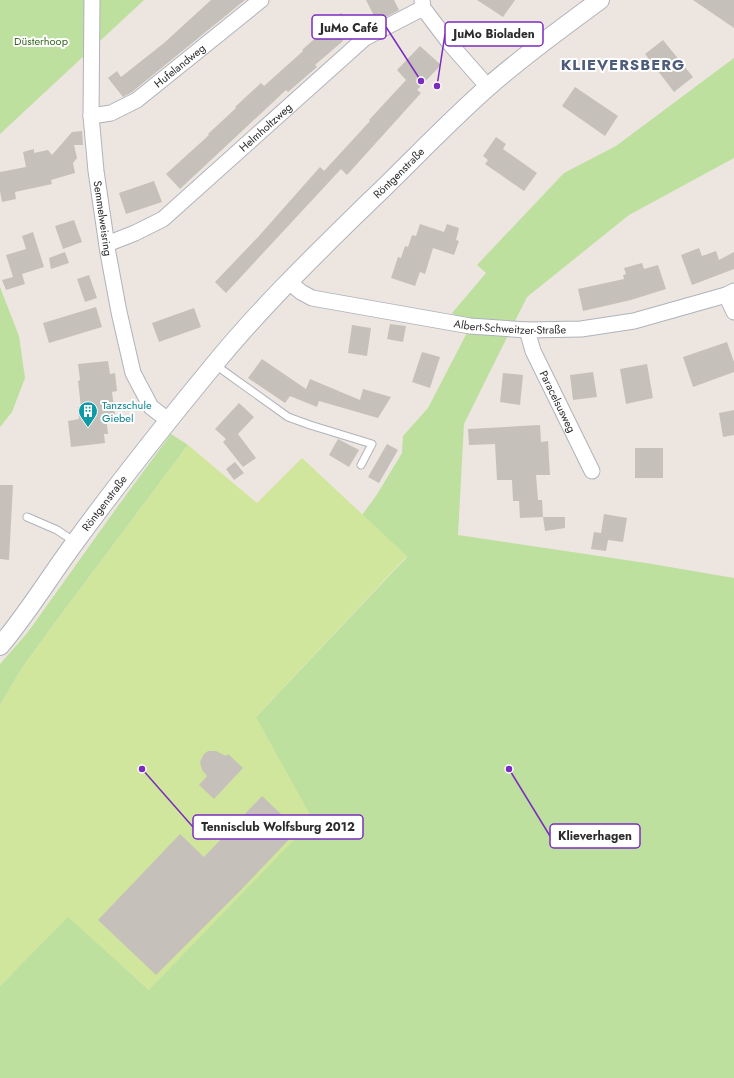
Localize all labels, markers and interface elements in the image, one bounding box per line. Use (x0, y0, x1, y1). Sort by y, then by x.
callout: JuMo Café (312, 15, 386, 39)
text: JuMo Café (318, 19, 378, 37)
callout: JuMo Bioladen (445, 22, 543, 46)
text: JuMo Bioladen (451, 25, 535, 43)
park label: Düsterhoop (14, 33, 68, 49)
street label: Hufelandweg (151, 40, 209, 91)
district label: KLIEVERSBERG (561, 54, 685, 76)
street label: Helmholtzweg (236, 99, 295, 155)
street label: Röntgenstraße (370, 144, 428, 202)
street label: Semmelweisring (89, 179, 116, 257)
street label: Albert-Schweitzer-Straße (453, 315, 566, 338)
street label: Paracelsusweg (536, 368, 580, 435)
place label: Tanzschule Giebel (102, 397, 152, 426)
building icon: Tanzschule Giebel (77, 400, 99, 428)
street label: Röntgenstraße (78, 472, 131, 534)
callout: Tennisclub Wolfsburg 2012 (193, 815, 363, 839)
text: Tennisclub Wolfsburg 2012 (201, 818, 355, 836)
callout: Klieverhagen (550, 824, 640, 848)
text: Klieverhagen (558, 827, 632, 845)

